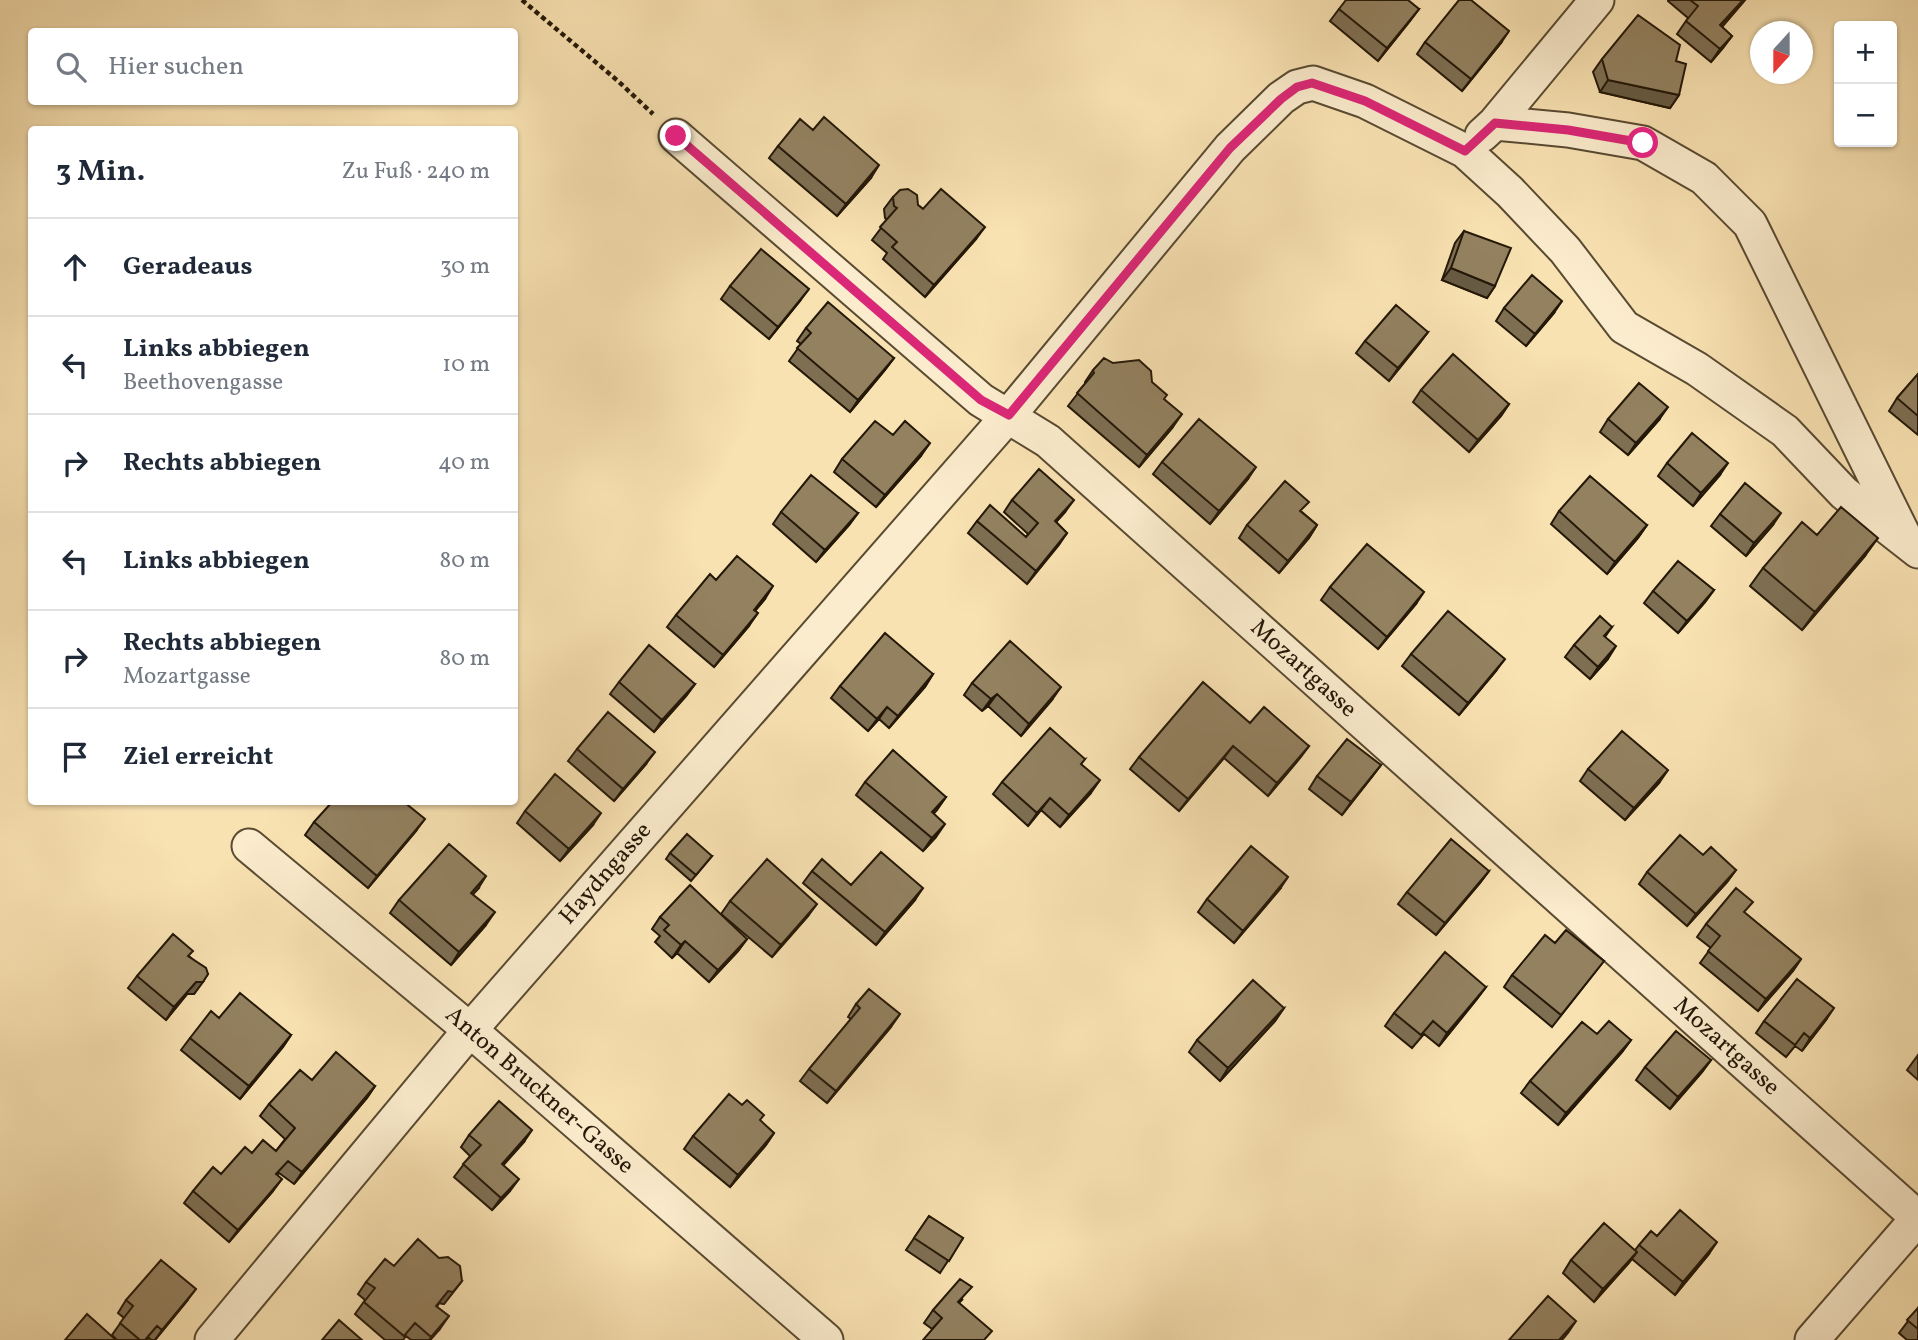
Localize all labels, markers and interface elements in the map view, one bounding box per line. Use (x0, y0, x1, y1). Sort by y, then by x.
north arrow (1750, 21, 1813, 84)
map controls (1834, 21, 1897, 147)
button: + (1834, 21, 1897, 84)
search box (28, 28, 518, 105)
icon: search (52, 48, 90, 86)
text: Hier suchen (108, 49, 244, 85)
button: − (1834, 84, 1897, 147)
route end (660, 120, 691, 151)
route start (1627, 127, 1658, 158)
text: 3 Min. (56, 151, 145, 193)
text: Zu Fuß · 240 m (342, 156, 490, 188)
icon: ahead (56, 248, 94, 286)
text: Geradeaus (123, 249, 252, 285)
text: 30 m (440, 251, 490, 283)
text: Links abbiegen (123, 331, 310, 367)
icon: left (56, 346, 94, 384)
text: 10 m (442, 349, 490, 381)
text: Beethovengasse (123, 367, 283, 399)
icon: right (56, 444, 94, 482)
text: Rechts abbiegen (123, 445, 321, 481)
text: 40 m (438, 447, 490, 479)
icon: left (56, 542, 94, 580)
text: Links abbiegen (123, 543, 310, 579)
text: 80 m (440, 545, 490, 577)
street label: Mozartgasse (1242, 612, 1364, 726)
text: Rechts abbiegen (123, 625, 321, 661)
icon: right (56, 640, 94, 678)
text: 80 m (440, 643, 490, 675)
text: Mozartgasse (123, 661, 251, 693)
icon: arrive (56, 738, 94, 776)
text: Ziel erreicht (123, 739, 273, 775)
street label: Haydngasse (552, 815, 660, 933)
street label: Mozartgasse (1665, 990, 1787, 1104)
street label: Anton Bruckner-Gasse (437, 999, 641, 1183)

